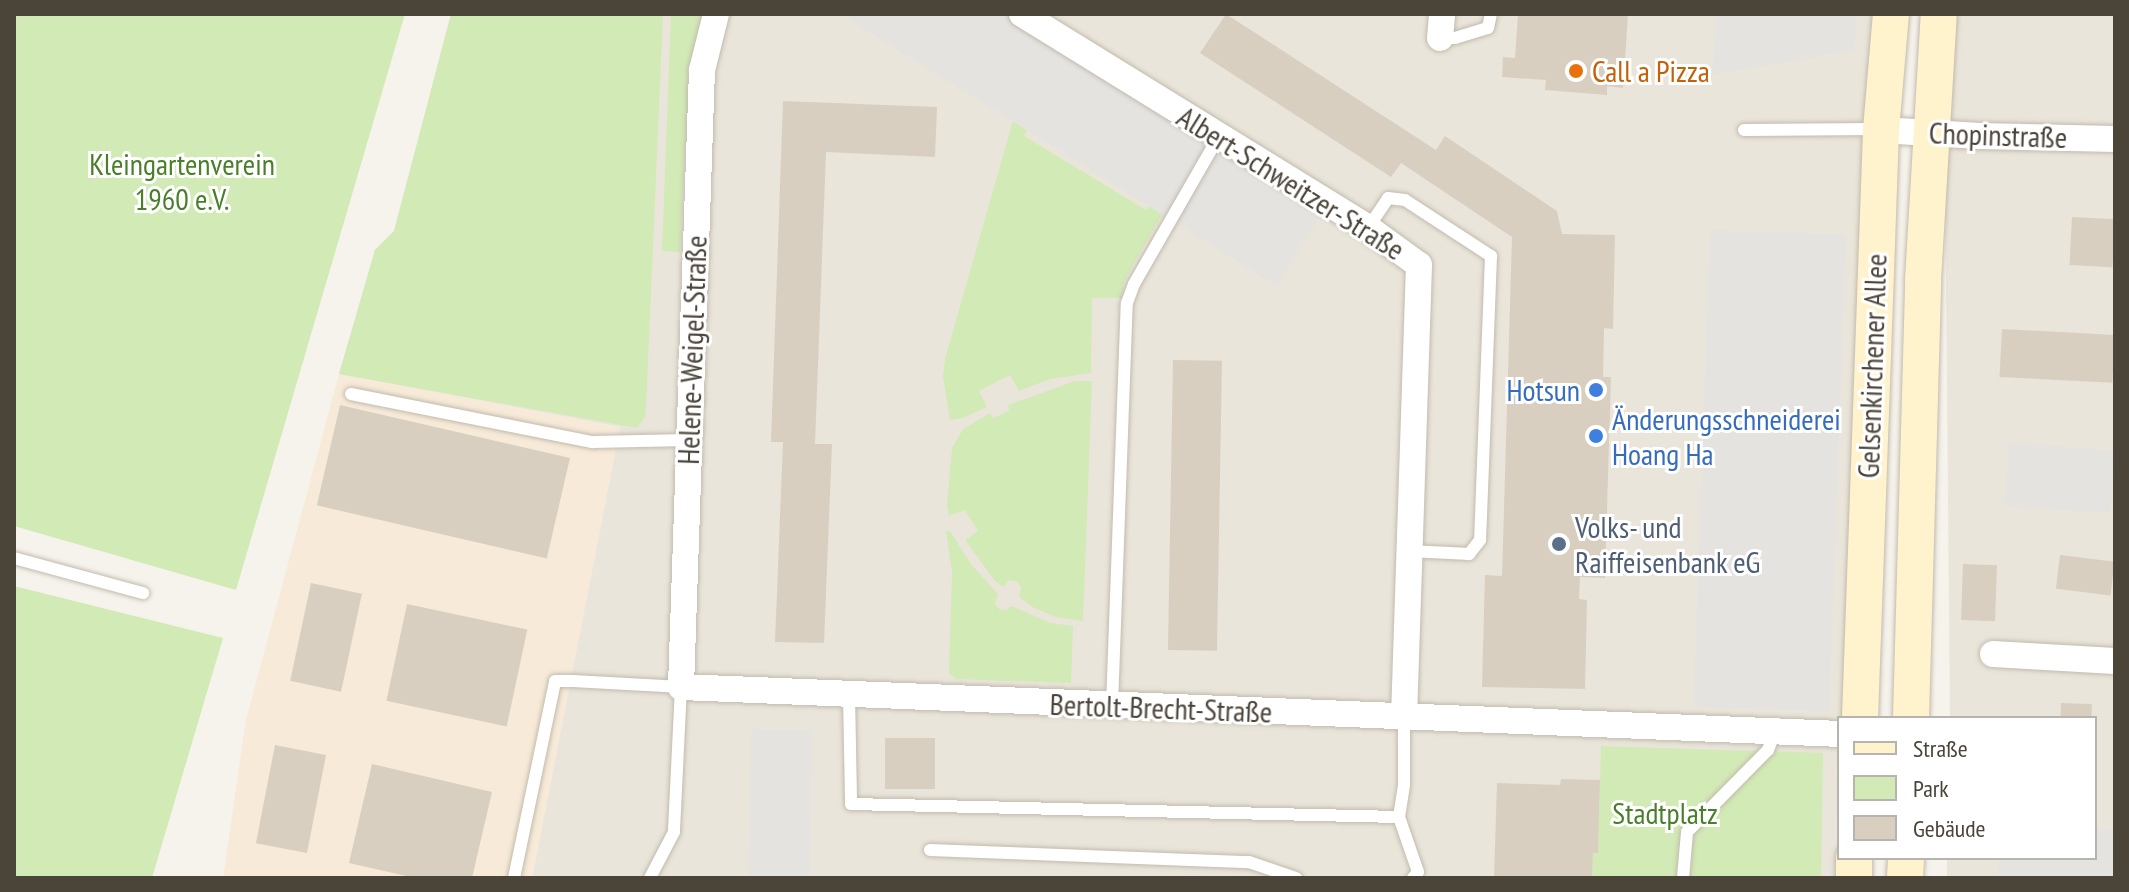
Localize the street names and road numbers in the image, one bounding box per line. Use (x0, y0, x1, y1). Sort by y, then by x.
street label: Albert-Schweitzer-Straße (1171, 99, 1411, 267)
street label: Chopinstraße (1928, 115, 2068, 155)
street label: Helene-Weigel-Straße (670, 235, 714, 465)
street label: Gelsenkirchener Allee (1850, 253, 1894, 479)
street label: Bertolt-Brecht-Straße (1049, 686, 1273, 730)

